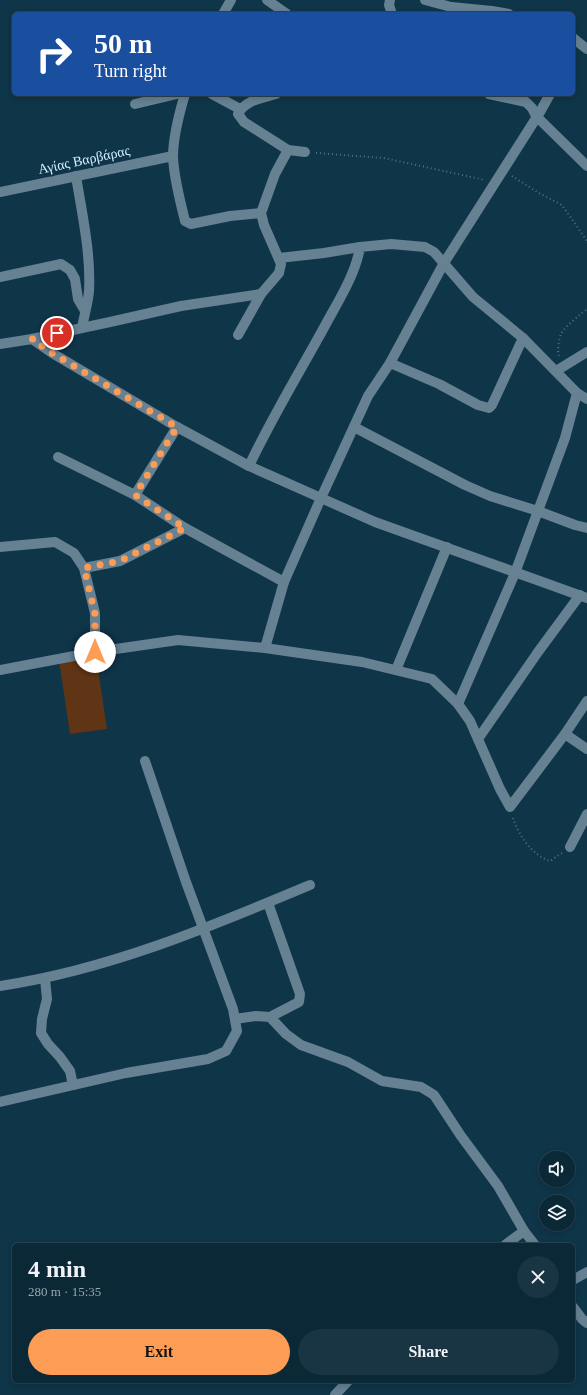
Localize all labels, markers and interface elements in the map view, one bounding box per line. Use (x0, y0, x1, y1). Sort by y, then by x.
icon: right (28, 28, 80, 80)
text: 50 m (94, 28, 152, 59)
text: Turn right (94, 61, 167, 81)
street label: Αγίας Βαρβάρας (37, 143, 132, 177)
pin (40, 316, 74, 350)
icon: arrive (46, 322, 68, 344)
position arrow (74, 631, 116, 673)
map controls (539, 1151, 575, 1231)
button: sound (539, 1151, 575, 1187)
button: layers (539, 1195, 575, 1231)
text: 4 min (28, 1256, 86, 1282)
button: close (517, 1256, 559, 1298)
text: 280 m · 15:35 (28, 1284, 101, 1299)
button: Exit (28, 1329, 290, 1375)
button: Share (298, 1329, 559, 1375)

